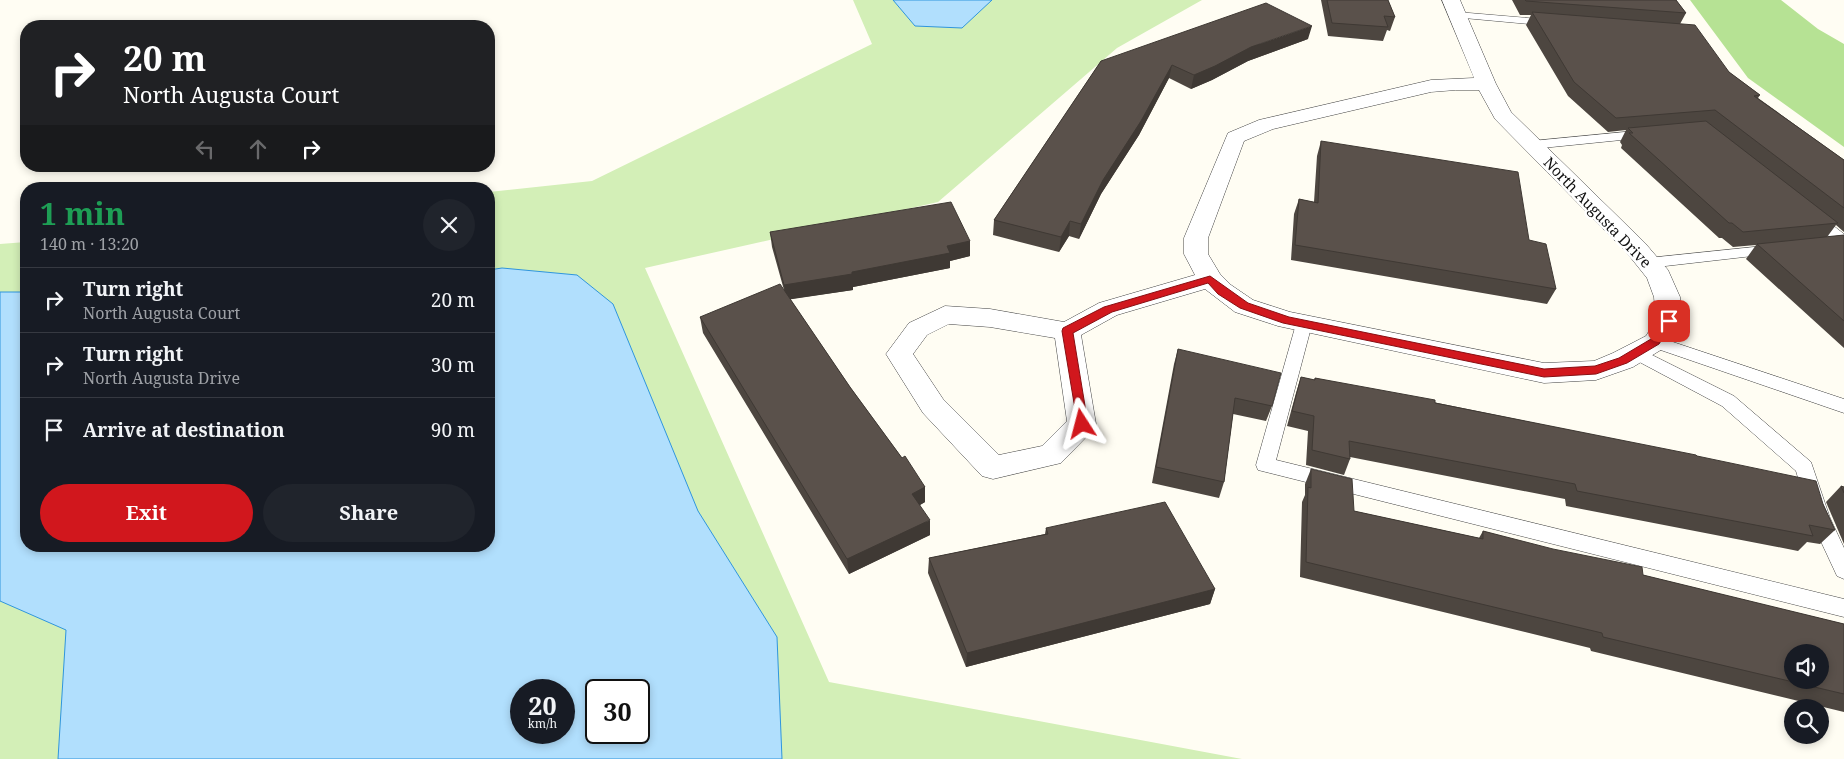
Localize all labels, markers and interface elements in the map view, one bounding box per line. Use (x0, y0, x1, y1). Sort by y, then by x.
text: 20 m (123, 34, 206, 81)
icon: right (40, 40, 105, 105)
text: North Augusta Court (123, 79, 339, 109)
icon: left (191, 135, 219, 163)
icon: ahead (244, 135, 272, 163)
icon: right (297, 135, 325, 163)
street label: North Augusta Drive (1540, 152, 1656, 272)
text: 1 min (40, 193, 125, 234)
button: close (423, 199, 475, 251)
text: 140 m · 13:20 (40, 233, 139, 255)
text: Turn right (83, 276, 183, 302)
icon: right (40, 286, 68, 314)
text: 20 m (431, 287, 475, 313)
pin (1648, 300, 1690, 342)
text: North Augusta Court (83, 302, 240, 324)
icon: arrive (1655, 307, 1683, 335)
text: Turn right (83, 341, 183, 367)
icon: right (40, 351, 68, 379)
text: 30 m (431, 352, 475, 378)
text: North Augusta Drive (83, 367, 240, 389)
position arrow (1055, 397, 1107, 449)
icon: arrive (40, 416, 68, 444)
text: Arrive at destination (83, 417, 285, 443)
text: 90 m (431, 417, 475, 443)
button: Exit (40, 484, 253, 542)
button: Share (263, 484, 475, 542)
map controls (1784, 644, 1829, 744)
button: sound (1784, 644, 1829, 689)
speed limit sign: 30 (585, 679, 650, 744)
text: 20 (528, 688, 557, 722)
button: search (1784, 699, 1829, 744)
text: km/h (528, 715, 557, 732)

